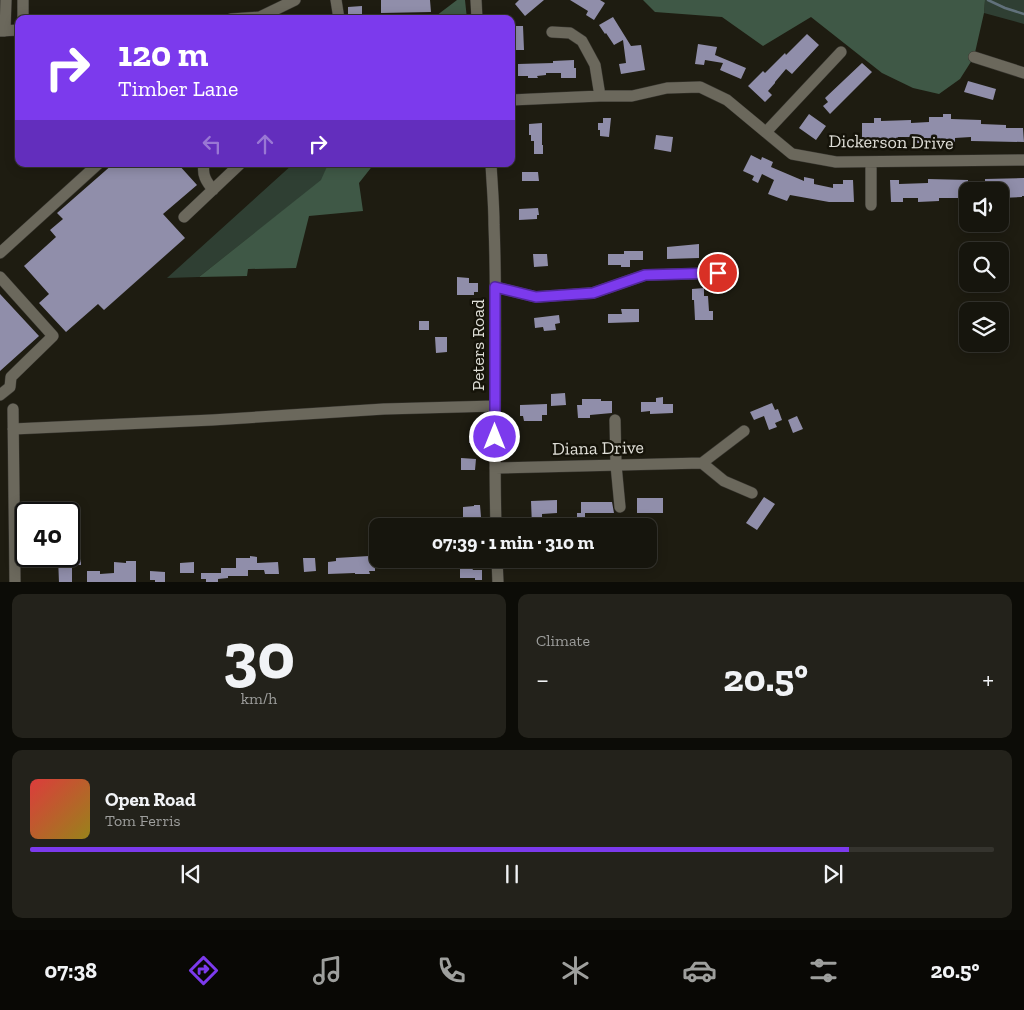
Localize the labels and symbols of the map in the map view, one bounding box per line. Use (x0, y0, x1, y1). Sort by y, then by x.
street label: Dickerson Drive (828, 130, 954, 154)
pin (697, 252, 739, 294)
street label: Peters Road (467, 299, 489, 391)
position arrow (468, 410, 520, 462)
street label: Diana Drive (552, 436, 644, 460)
speed limit sign: 40 (15, 502, 80, 567)

